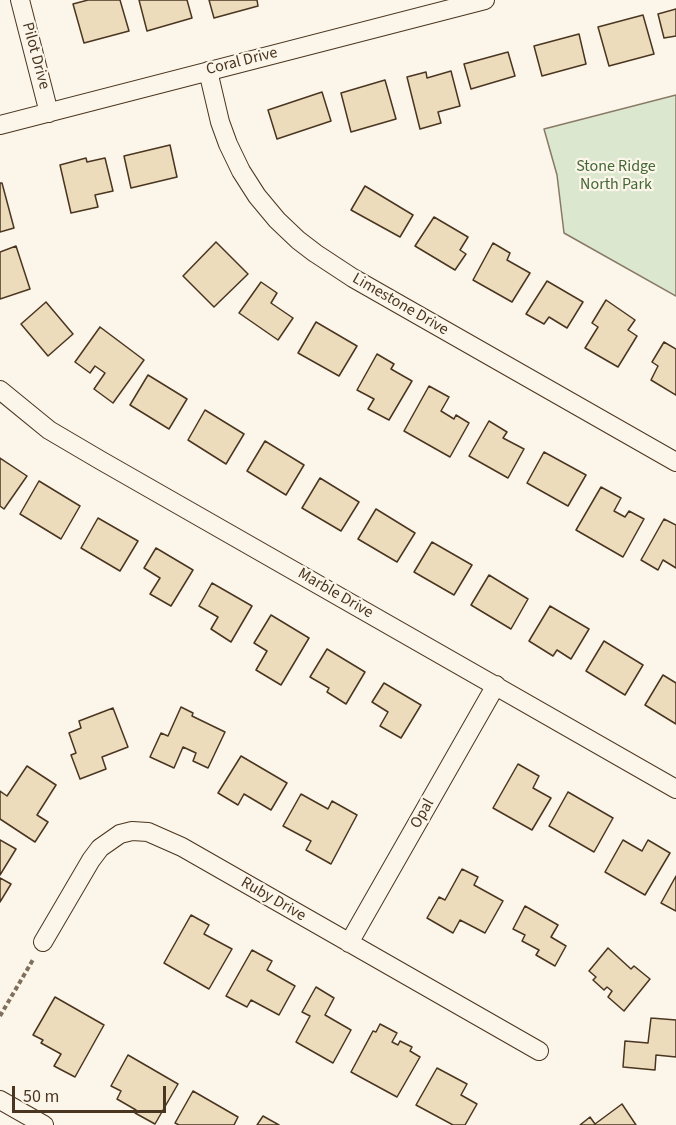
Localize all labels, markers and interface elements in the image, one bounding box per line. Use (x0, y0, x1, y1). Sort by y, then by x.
street label: Pilot Drive (17, 20, 53, 92)
street label: Coral Drive (204, 44, 280, 80)
park label: Stone Ridge North Park (576, 157, 656, 195)
street label: Limestone Drive (349, 270, 451, 340)
street label: Marble Drive (294, 565, 376, 623)
street label: Opal (407, 796, 439, 832)
street label: Ruby Drive (237, 874, 309, 926)
scale bar (15, 1074, 170, 1112)
text: 50 m (23, 1084, 59, 1109)

